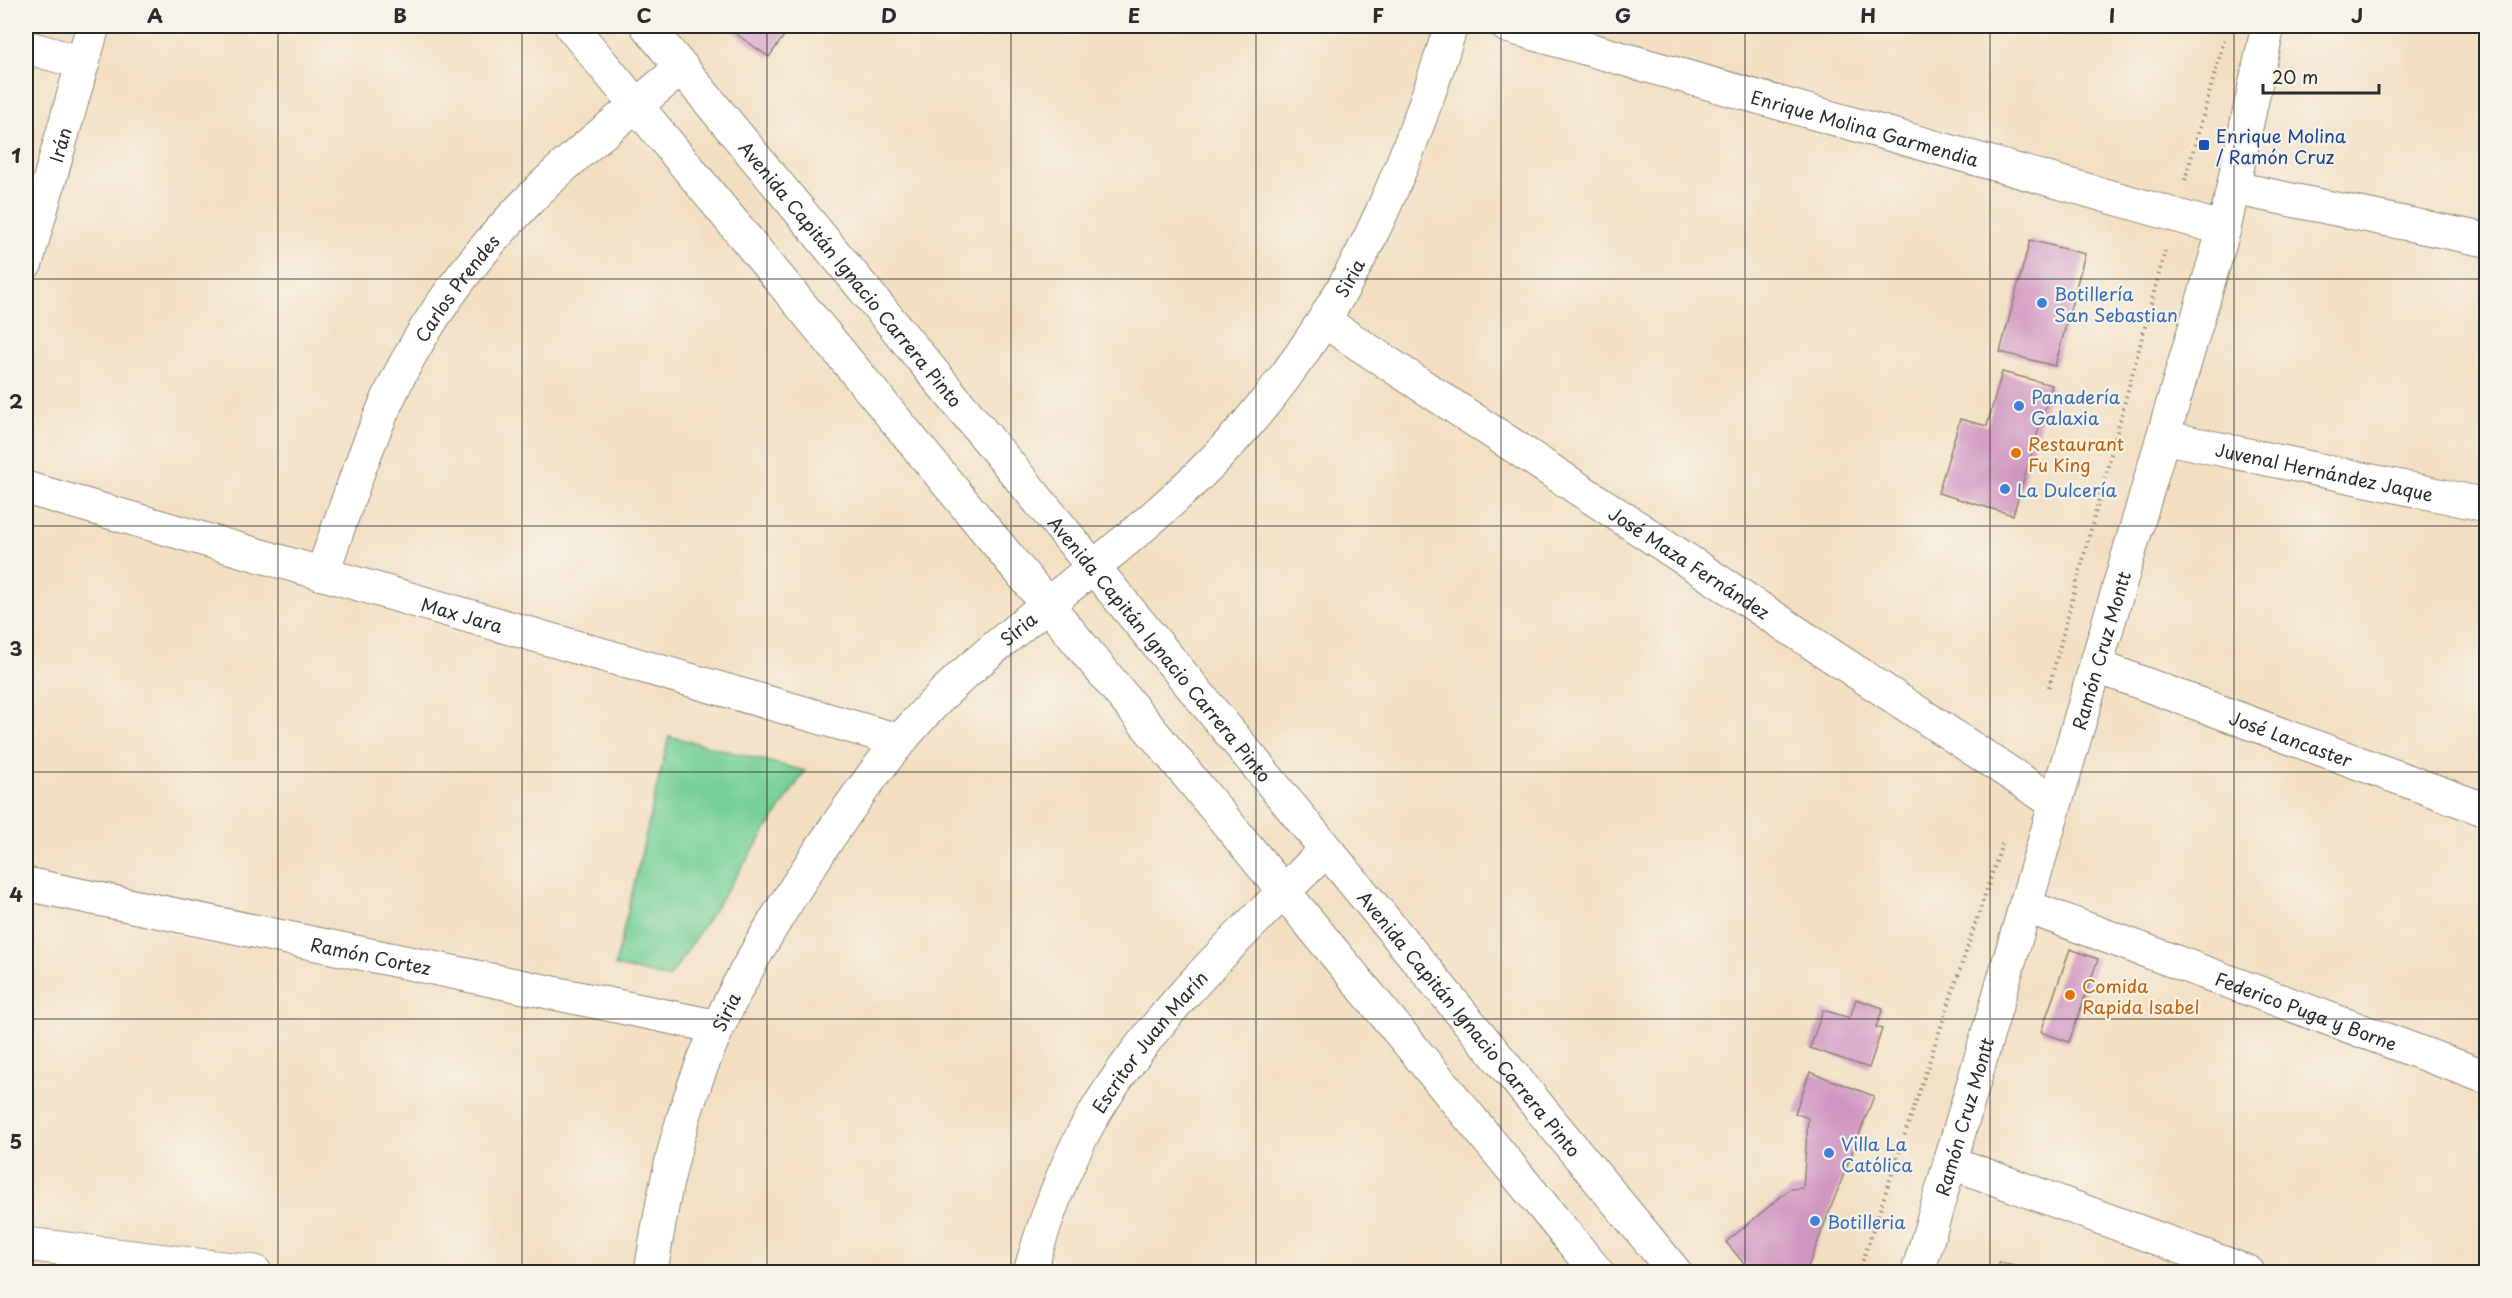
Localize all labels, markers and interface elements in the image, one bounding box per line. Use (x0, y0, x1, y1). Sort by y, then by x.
text: A (147, 0, 163, 30)
text: B (393, 0, 407, 30)
text: C (636, 0, 652, 30)
text: D (881, 0, 897, 30)
text: E (1128, 0, 1140, 30)
text: F (1372, 0, 1384, 30)
text: G (1615, 0, 1631, 30)
text: H (1860, 0, 1876, 30)
text: I (2109, 0, 2115, 30)
text: J (2351, 0, 2363, 30)
scale bar (2263, 57, 2378, 95)
text: 20 m (2272, 63, 2318, 90)
street label: Enrique Molina Garmendia (1748, 82, 1983, 173)
place label: Enrique Molina / Ramón Cruz (2216, 122, 2347, 170)
street label: Irán (42, 124, 77, 165)
street label: Avenida Capitán Ignacio Carrera Pinto (733, 135, 969, 413)
marker: Enrique Molina / Ramón Cruz (2197, 138, 2211, 152)
text: 1 (11, 140, 21, 170)
street label: Carlos Prendes (407, 228, 505, 347)
street label: Siria (1327, 253, 1371, 302)
place label: Botillería San Sebastian (2054, 280, 2178, 328)
marker: Botillería San Sebastian (2035, 296, 2049, 310)
place label: Panadería Galaxia (2031, 383, 2121, 431)
text: 2 (9, 386, 23, 416)
marker: Panadería Galaxia (2012, 399, 2026, 413)
place label: Restaurant Fu King (2028, 430, 2124, 478)
street label: Juvenal Hernández Jaque (2213, 435, 2436, 507)
marker: Restaurant Fu King (2009, 446, 2023, 460)
place label: La Dulcería (2017, 476, 2117, 503)
marker: La Dulcería (1998, 482, 2012, 496)
street label: José Maza Fernández (1604, 499, 1776, 625)
street label: Avenida Capitán Ignacio Carrera Pinto (1043, 510, 1279, 787)
street label: Ramón Cruz Montt (2064, 568, 2136, 733)
street label: Max Jara (418, 590, 507, 639)
street label: Siria (994, 605, 1043, 652)
text: 3 (9, 633, 23, 663)
street label: José Lancaster (2226, 703, 2357, 773)
text: 4 (9, 879, 23, 909)
street label: Avenida Capitán Ignacio Carrera Pinto (1352, 884, 1588, 1162)
street label: Ramón Cortez (308, 930, 434, 981)
street label: Escritor Juan Marín (1085, 964, 1213, 1118)
street label: Federico Puga y Borne (2212, 964, 2401, 1056)
place label: Comida Rapida Isabel (2082, 972, 2200, 1020)
street label: Siria (704, 987, 747, 1036)
marker: Comida Rapida Isabel (2063, 988, 2077, 1002)
street label: Ramón Cruz Montt (1928, 1034, 2000, 1199)
text: 5 (10, 1126, 22, 1156)
place label: Villa La Católica (1841, 1130, 1913, 1178)
marker: Villa La Católica (1822, 1146, 1836, 1160)
place label: Botilleria (1827, 1208, 1906, 1235)
marker: Botilleria (1808, 1214, 1822, 1228)

